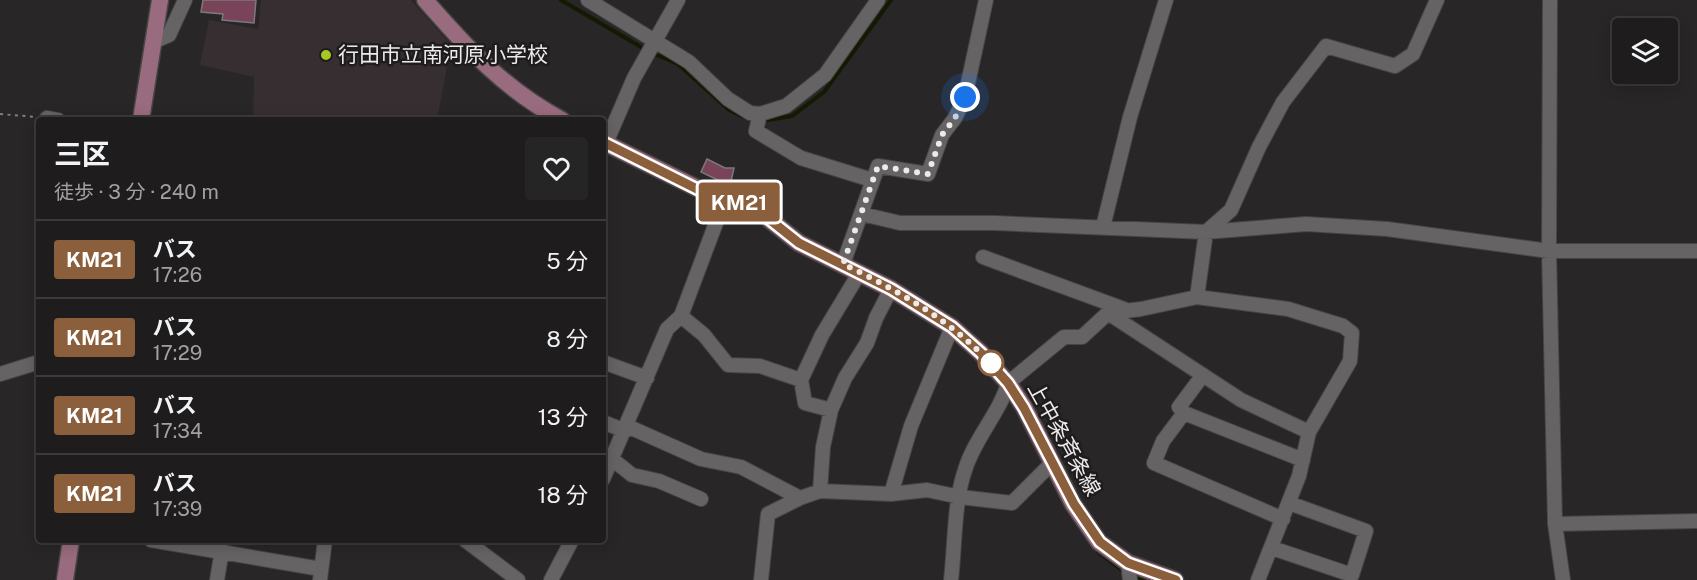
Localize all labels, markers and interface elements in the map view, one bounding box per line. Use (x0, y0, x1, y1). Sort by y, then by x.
map controls (1612, 18, 1678, 84)
button: layers (1612, 18, 1678, 84)
place label: 行田市立南河原小学校 (338, 42, 548, 67)
marker: 行田市立南河原小学校 (319, 48, 333, 62)
your location (950, 82, 980, 112)
text: 三区 (54, 137, 110, 170)
button: heart (525, 137, 588, 200)
text: 徒歩 · 3 分 · 240 m (54, 180, 219, 204)
line badge: KM21 (697, 182, 781, 222)
text: KM21 (711, 190, 767, 215)
text: バス (153, 236, 197, 262)
text: KM21 (66, 247, 123, 272)
text: 5 分 (547, 248, 588, 274)
text: 17:26 (153, 263, 202, 287)
text: バス (153, 314, 197, 340)
text: KM21 (66, 325, 123, 350)
text: 8 分 (546, 326, 588, 352)
text: 17:29 (153, 341, 202, 365)
unlabelled marker (978, 350, 1004, 376)
street label: 上中条斉条線 (1023, 378, 1106, 500)
text: バス (153, 392, 197, 418)
text: KM21 (66, 403, 123, 428)
text: 13 分 (538, 404, 588, 430)
text: 17:34 (153, 419, 202, 443)
text: バス (153, 470, 197, 496)
text: KM21 (66, 481, 123, 506)
text: 18 分 (537, 482, 588, 508)
text: 17:39 (153, 497, 202, 521)

